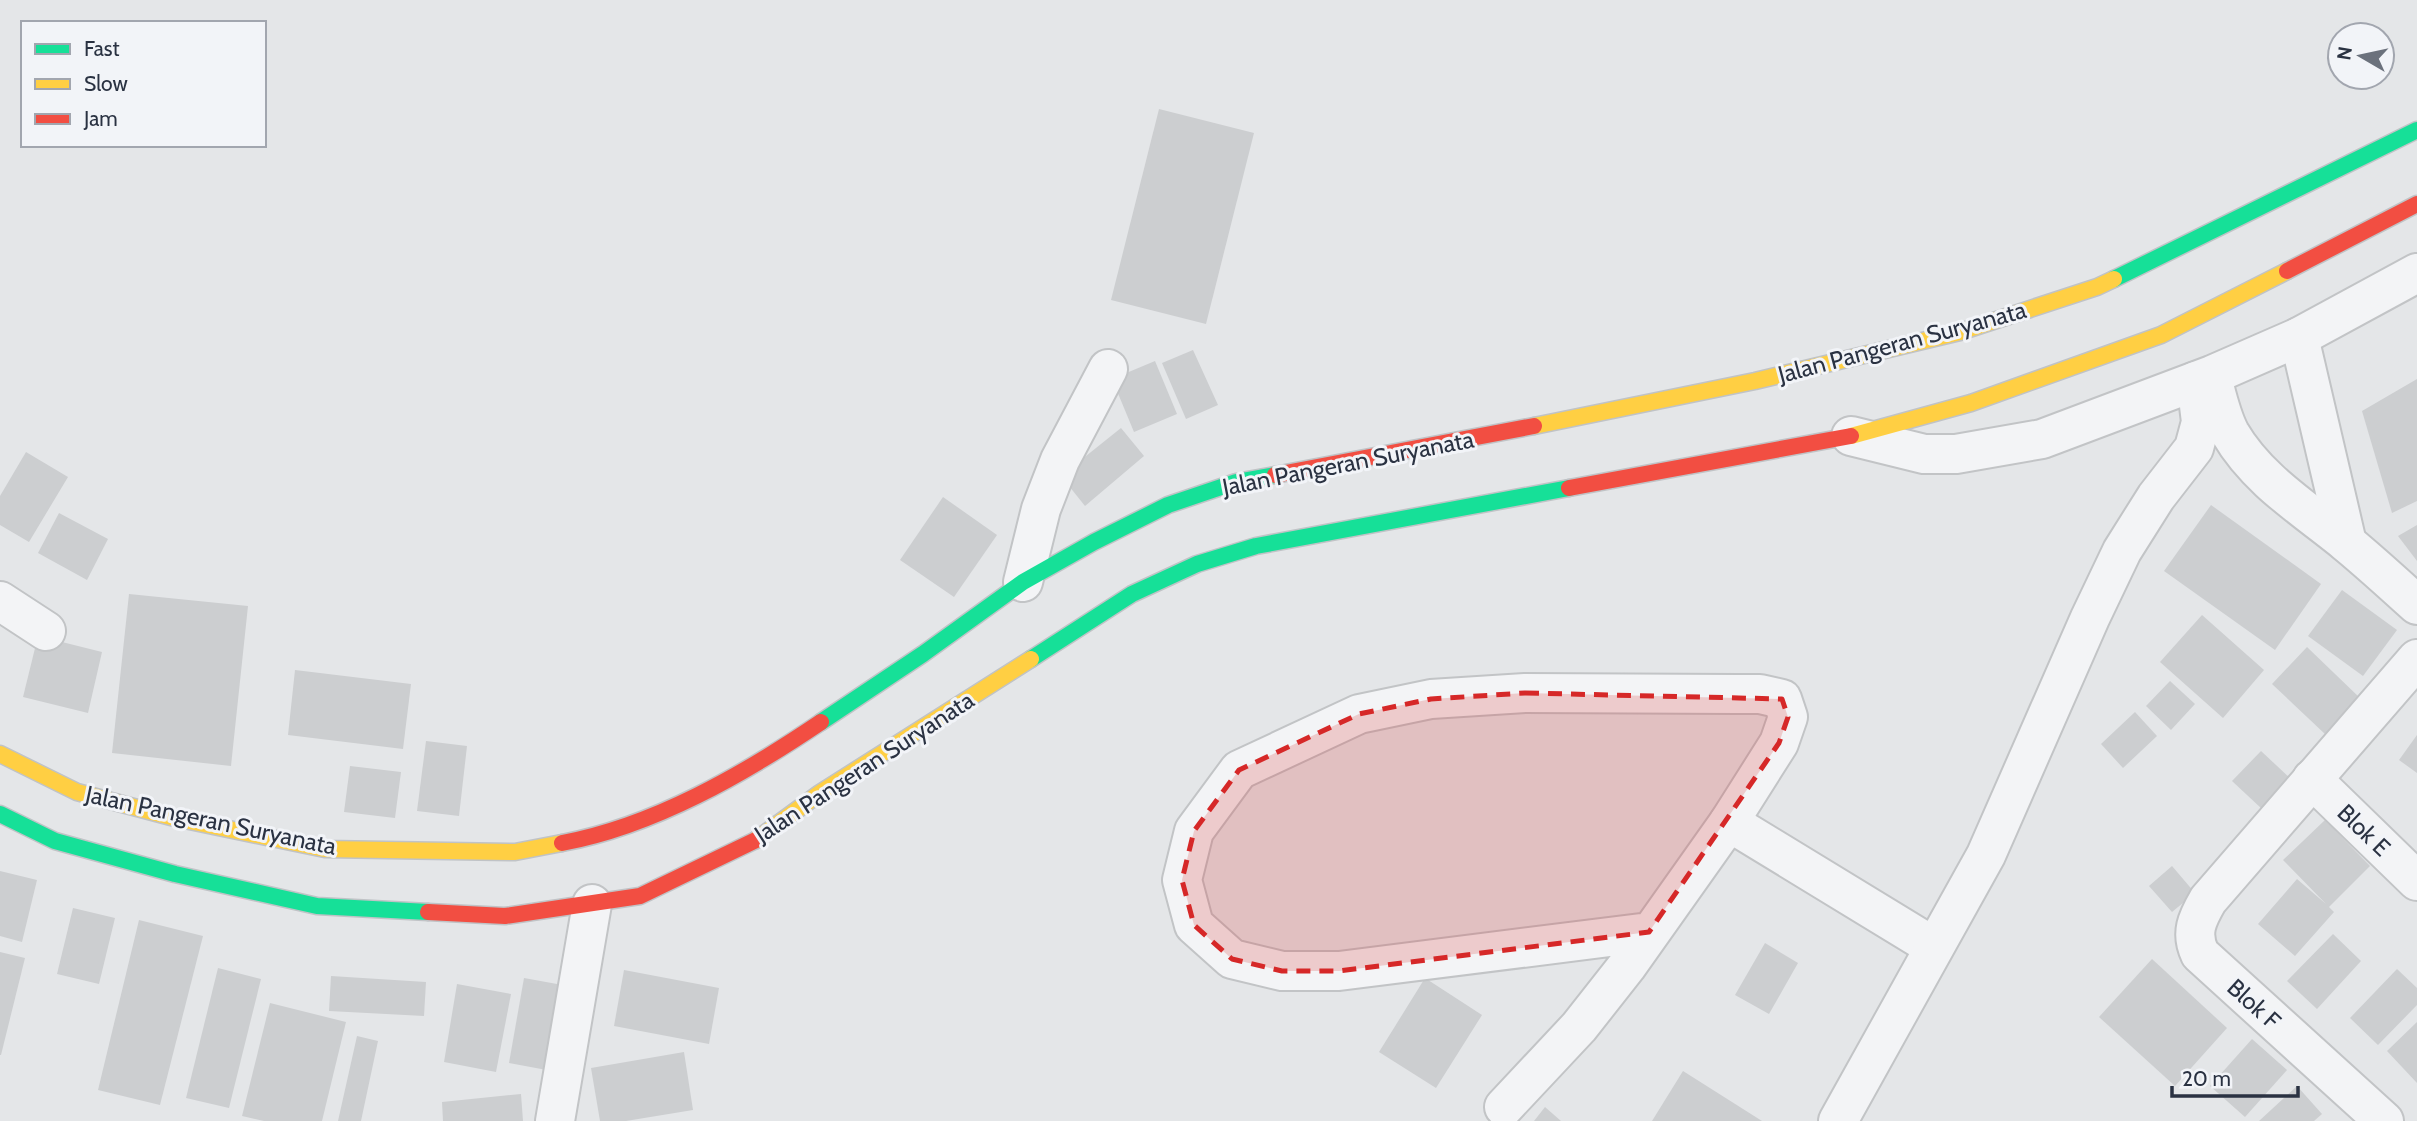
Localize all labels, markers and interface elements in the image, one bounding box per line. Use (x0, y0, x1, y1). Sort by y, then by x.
legend (21, 21, 266, 147)
north arrow (2326, 21, 2396, 91)
text: Fast (84, 36, 120, 61)
text: N (2332, 45, 2357, 62)
text: Slow (84, 71, 128, 96)
text: Jam (83, 106, 118, 131)
street label: Jalan Pangeran Suryanata (1774, 295, 2030, 389)
street label: Jalan Pangeran Suryanata (1219, 424, 1477, 502)
street label: Jalan Pangeran Suryanata (748, 685, 979, 849)
street label: Jalan Pangeran Suryanata (82, 779, 339, 861)
street label: Blok E (2331, 798, 2397, 862)
street label: Blok F (2221, 973, 2287, 1036)
scale bar (2172, 1054, 2298, 1098)
text: 20 m (2182, 1066, 2231, 1091)

